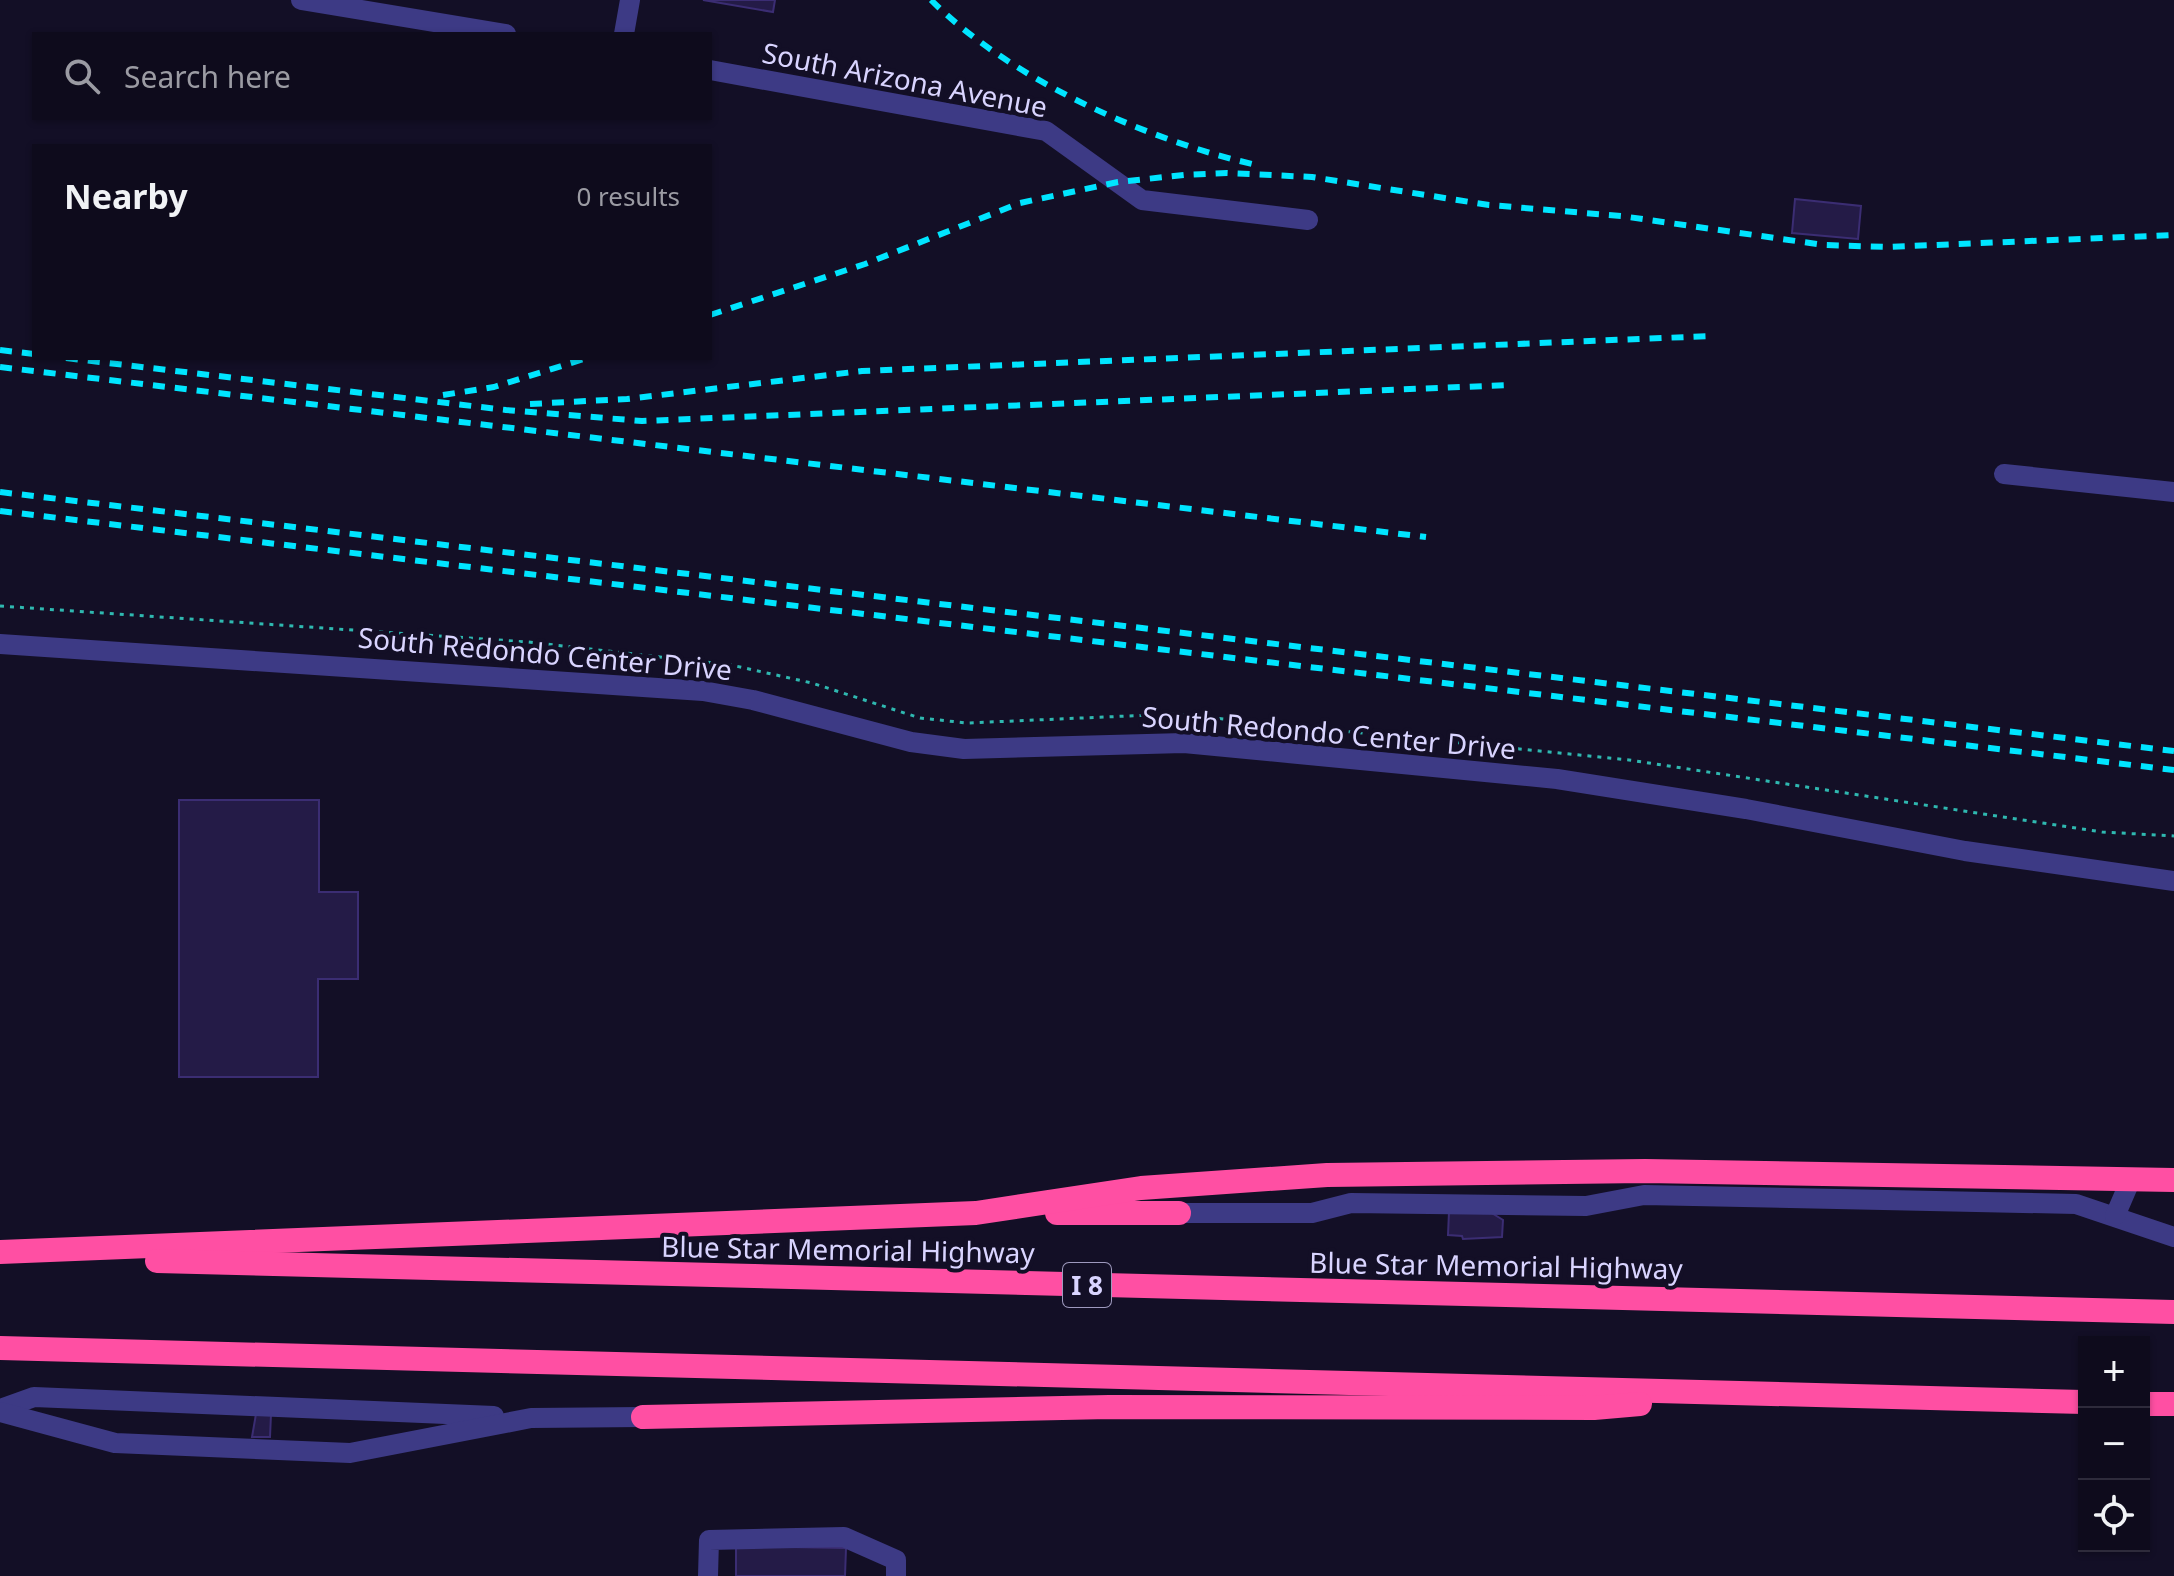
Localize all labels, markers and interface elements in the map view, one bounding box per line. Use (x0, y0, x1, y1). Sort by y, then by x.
search box (32, 32, 712, 120)
street label: South Arizona Avenue (759, 33, 1051, 125)
icon: search (60, 54, 104, 98)
text: Search here (124, 56, 291, 97)
text: Nearby (64, 173, 188, 219)
text: 0 results (576, 178, 680, 214)
street label: South Redondo Center Drive (356, 618, 734, 688)
street label: South Redondo Center Drive (1140, 697, 1518, 767)
street label: Blue Star Memorial Highway (661, 1227, 1036, 1271)
street label: Blue Star Memorial Highway (1309, 1243, 1684, 1287)
road number: I 8 (1063, 1263, 1111, 1307)
map controls (2078, 1336, 2150, 1552)
button: + (2078, 1336, 2150, 1408)
button: − (2078, 1408, 2150, 1480)
button: locate (2078, 1480, 2150, 1552)

